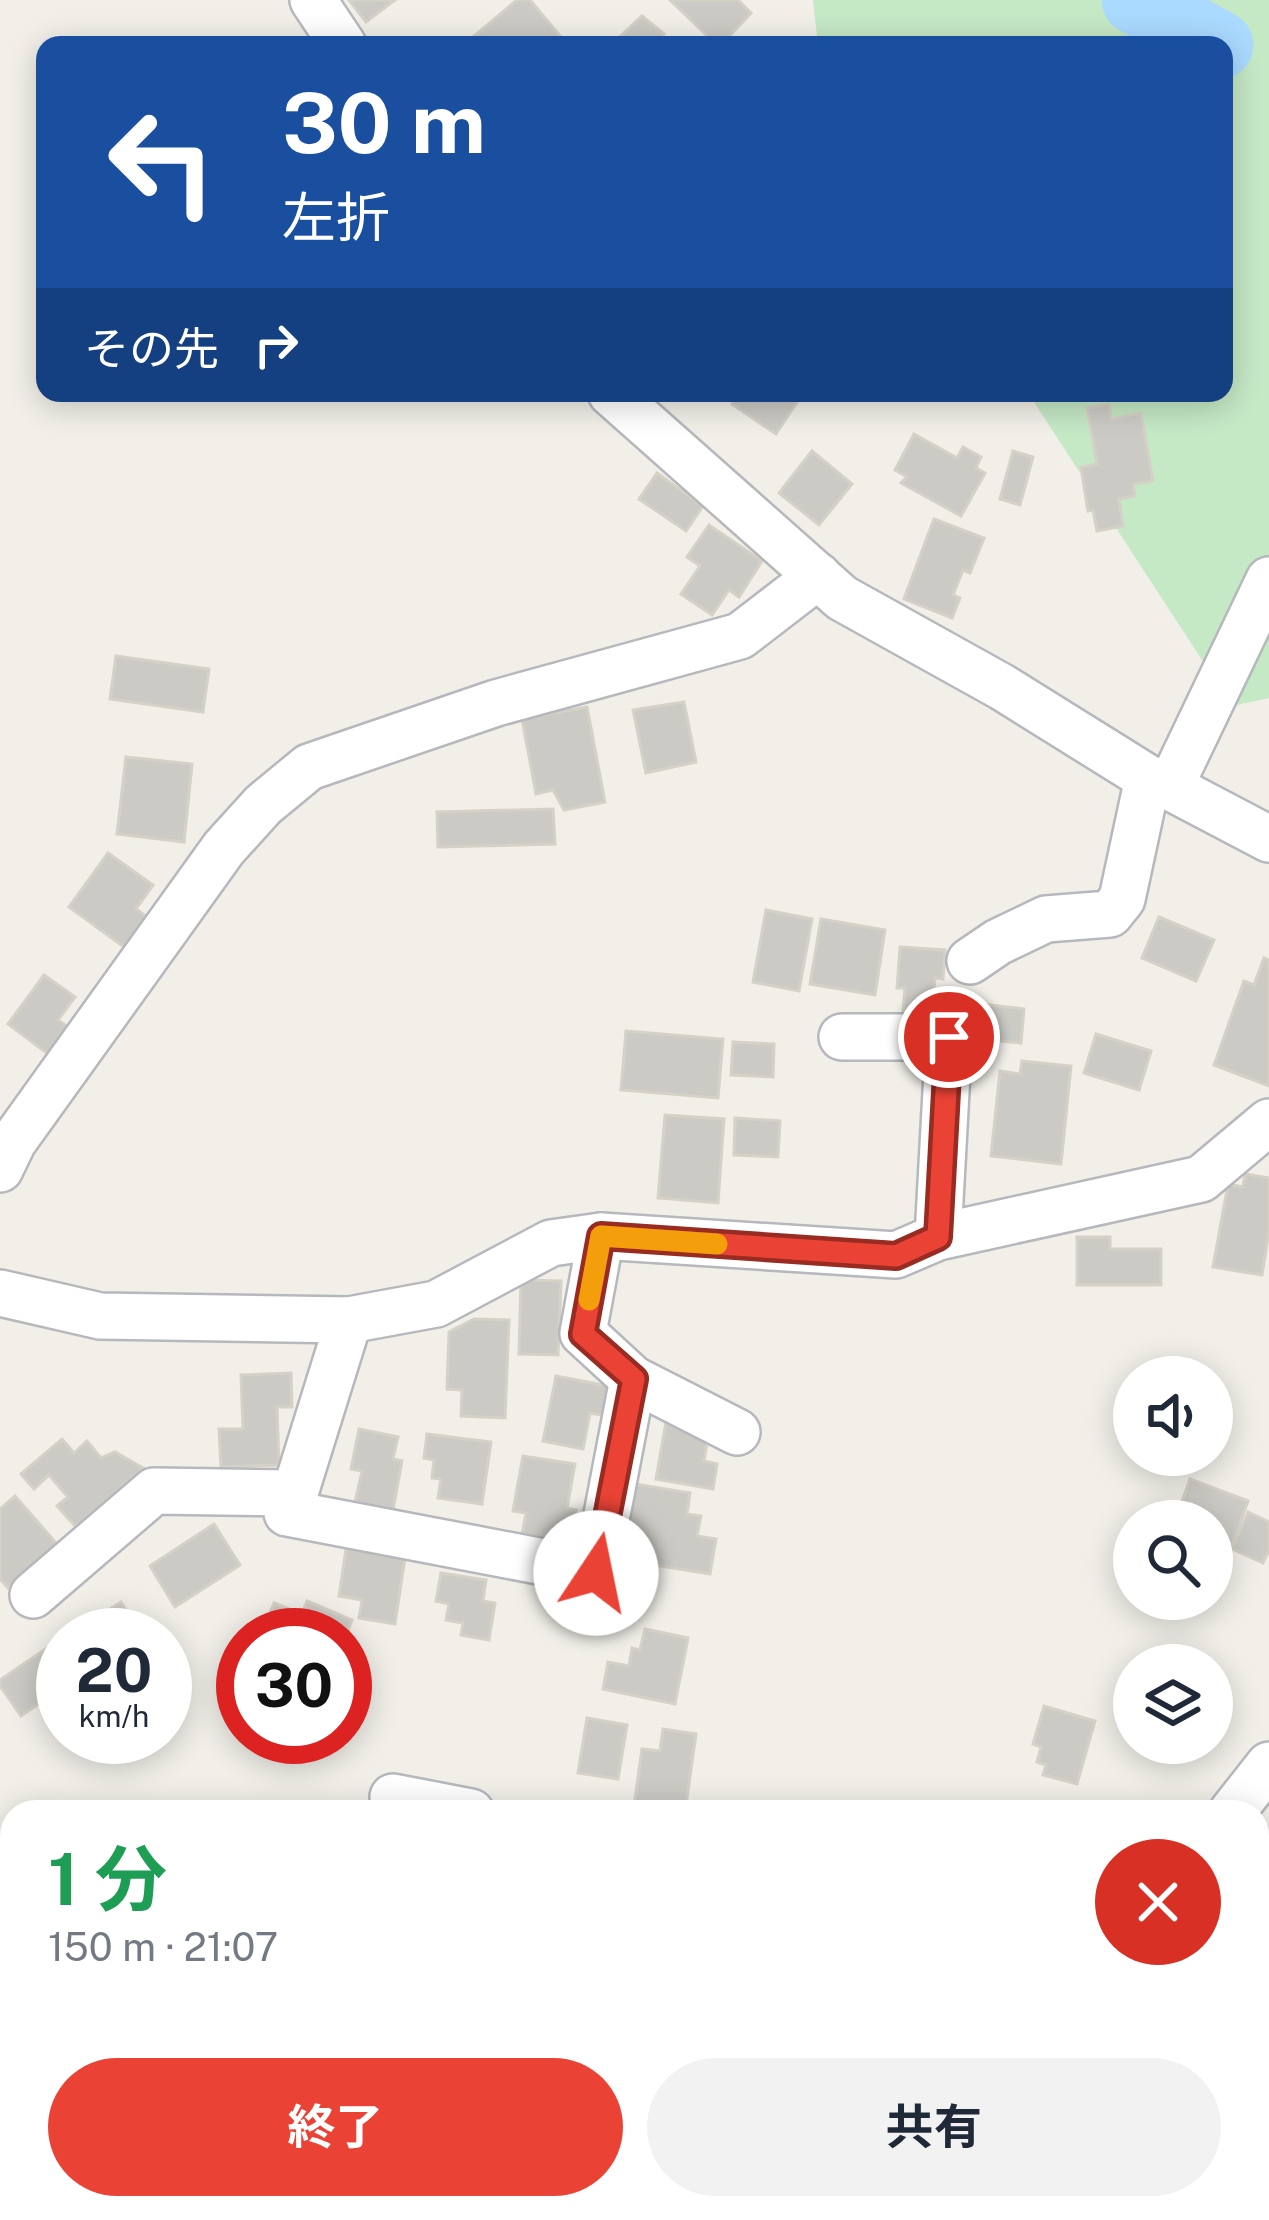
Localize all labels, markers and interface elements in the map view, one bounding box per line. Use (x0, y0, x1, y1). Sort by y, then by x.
text: 30 m (282, 73, 486, 172)
icon: left (84, 84, 240, 240)
text: 左折 (282, 186, 390, 249)
icon: right (243, 312, 309, 378)
text: その先 (84, 322, 219, 375)
pin (898, 986, 1000, 1088)
icon: arrive (916, 1004, 982, 1070)
map controls (1113, 1356, 1233, 1764)
button: sound (1113, 1356, 1233, 1476)
button: search (1113, 1500, 1233, 1620)
position arrow (533, 1510, 659, 1636)
speed limit sign: 30 (216, 1608, 372, 1764)
text: 20 (76, 1635, 152, 1706)
button: layers (1113, 1644, 1233, 1764)
text: km/h (79, 1698, 149, 1734)
text: 1 分 (48, 1837, 167, 1921)
button: close (1095, 1839, 1221, 1965)
text: 150 m · 21:07 (48, 1924, 278, 1970)
button: 終了 (48, 2058, 623, 2196)
button: 共有 (647, 2058, 1221, 2196)

